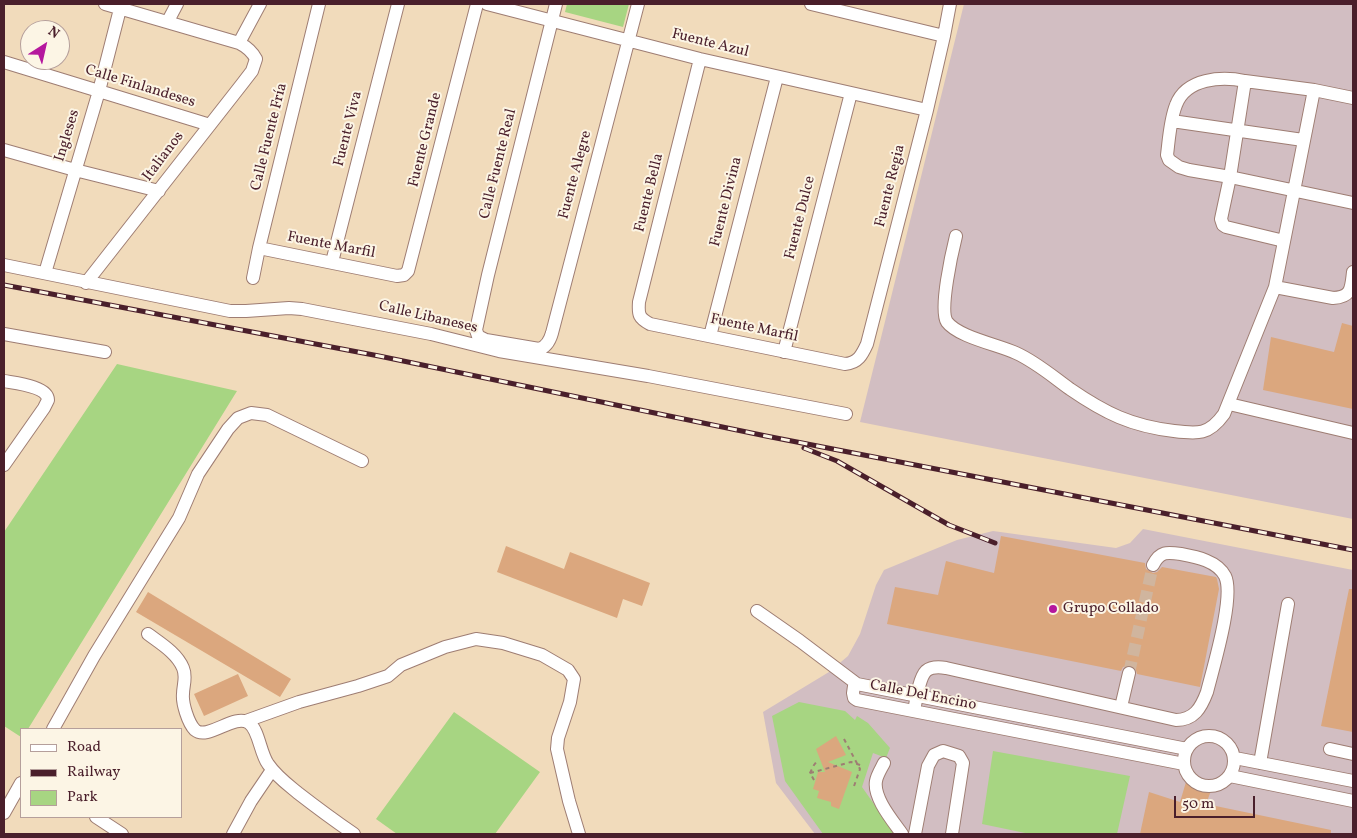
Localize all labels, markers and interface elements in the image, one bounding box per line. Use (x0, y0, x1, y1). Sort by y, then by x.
north arrow (20, 20, 70, 70)
text: N (44, 22, 63, 44)
street label: Fuente Azul (670, 26, 750, 62)
street label: Calle Finlandeses (83, 62, 197, 112)
street label: Calle Fuente Fría (248, 81, 292, 193)
street label: Fuente Viva (331, 89, 367, 169)
street label: Fuente Grande (406, 91, 446, 189)
street label: Calle Fuente Real (477, 107, 521, 221)
street label: Ingleses (52, 108, 84, 164)
street label: Italianos (139, 128, 189, 186)
street label: Fuente Alegre (556, 129, 596, 221)
street label: Fuente Regia (872, 143, 910, 229)
street label: Fuente Bella (632, 152, 668, 234)
street label: Fuente Divina (707, 155, 747, 249)
street label: Fuente Dulce (782, 174, 820, 262)
street label: Fuente Marfil (285, 229, 377, 263)
street label: Calle Libaneses (377, 298, 479, 338)
street label: Fuente Marfil (708, 311, 800, 347)
place label: Grupo Collado (1063, 600, 1159, 618)
marker: Grupo Collado (1047, 603, 1059, 615)
street label: Calle Del Encino (868, 677, 978, 715)
legend (20, 728, 182, 818)
text: Road (67, 737, 101, 758)
text: Railway (67, 762, 120, 783)
scale bar (1177, 786, 1258, 818)
text: Park (67, 787, 98, 808)
text: 50 m (1182, 794, 1214, 815)

